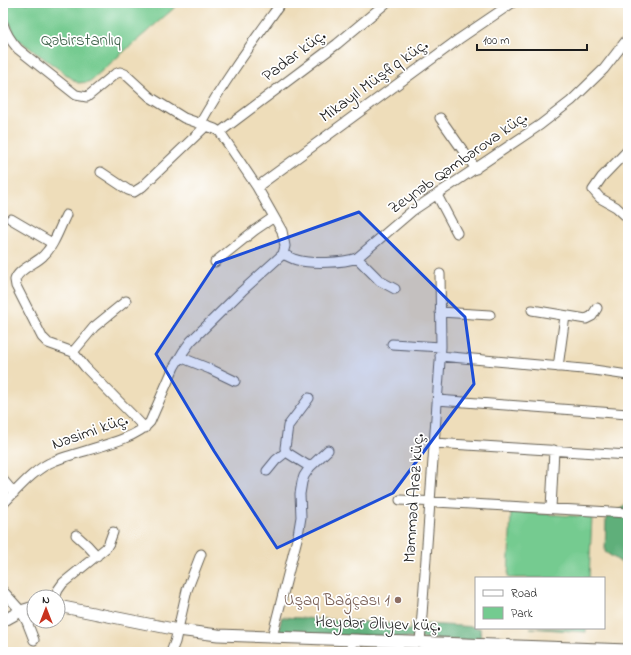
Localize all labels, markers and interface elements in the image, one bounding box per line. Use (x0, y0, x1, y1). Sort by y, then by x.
street label: Padar küç. (257, 23, 332, 88)
scale bar (477, 26, 587, 52)
park label: Qəbirstanlıq (41, 28, 121, 53)
text: 100 m (483, 32, 510, 50)
street label: Mikayıl Müşfiq küç. (315, 33, 434, 130)
street label: Zeynəb Qəmbərova küç. (383, 105, 534, 221)
street label: Nəsimi küç. (49, 407, 132, 457)
street label: Məmməd Araz küç. (397, 432, 431, 563)
legend (475, 577, 605, 629)
text: Road (511, 585, 537, 603)
place label: Uşaq Bağçası 1 (284, 588, 391, 615)
north arrow (26, 589, 66, 629)
text: N (42, 592, 50, 608)
marker: Uşaq Bağçası 1 (393, 595, 403, 605)
text: Park (511, 605, 533, 623)
street label: Heydər Əliyev küç. (315, 609, 442, 640)

